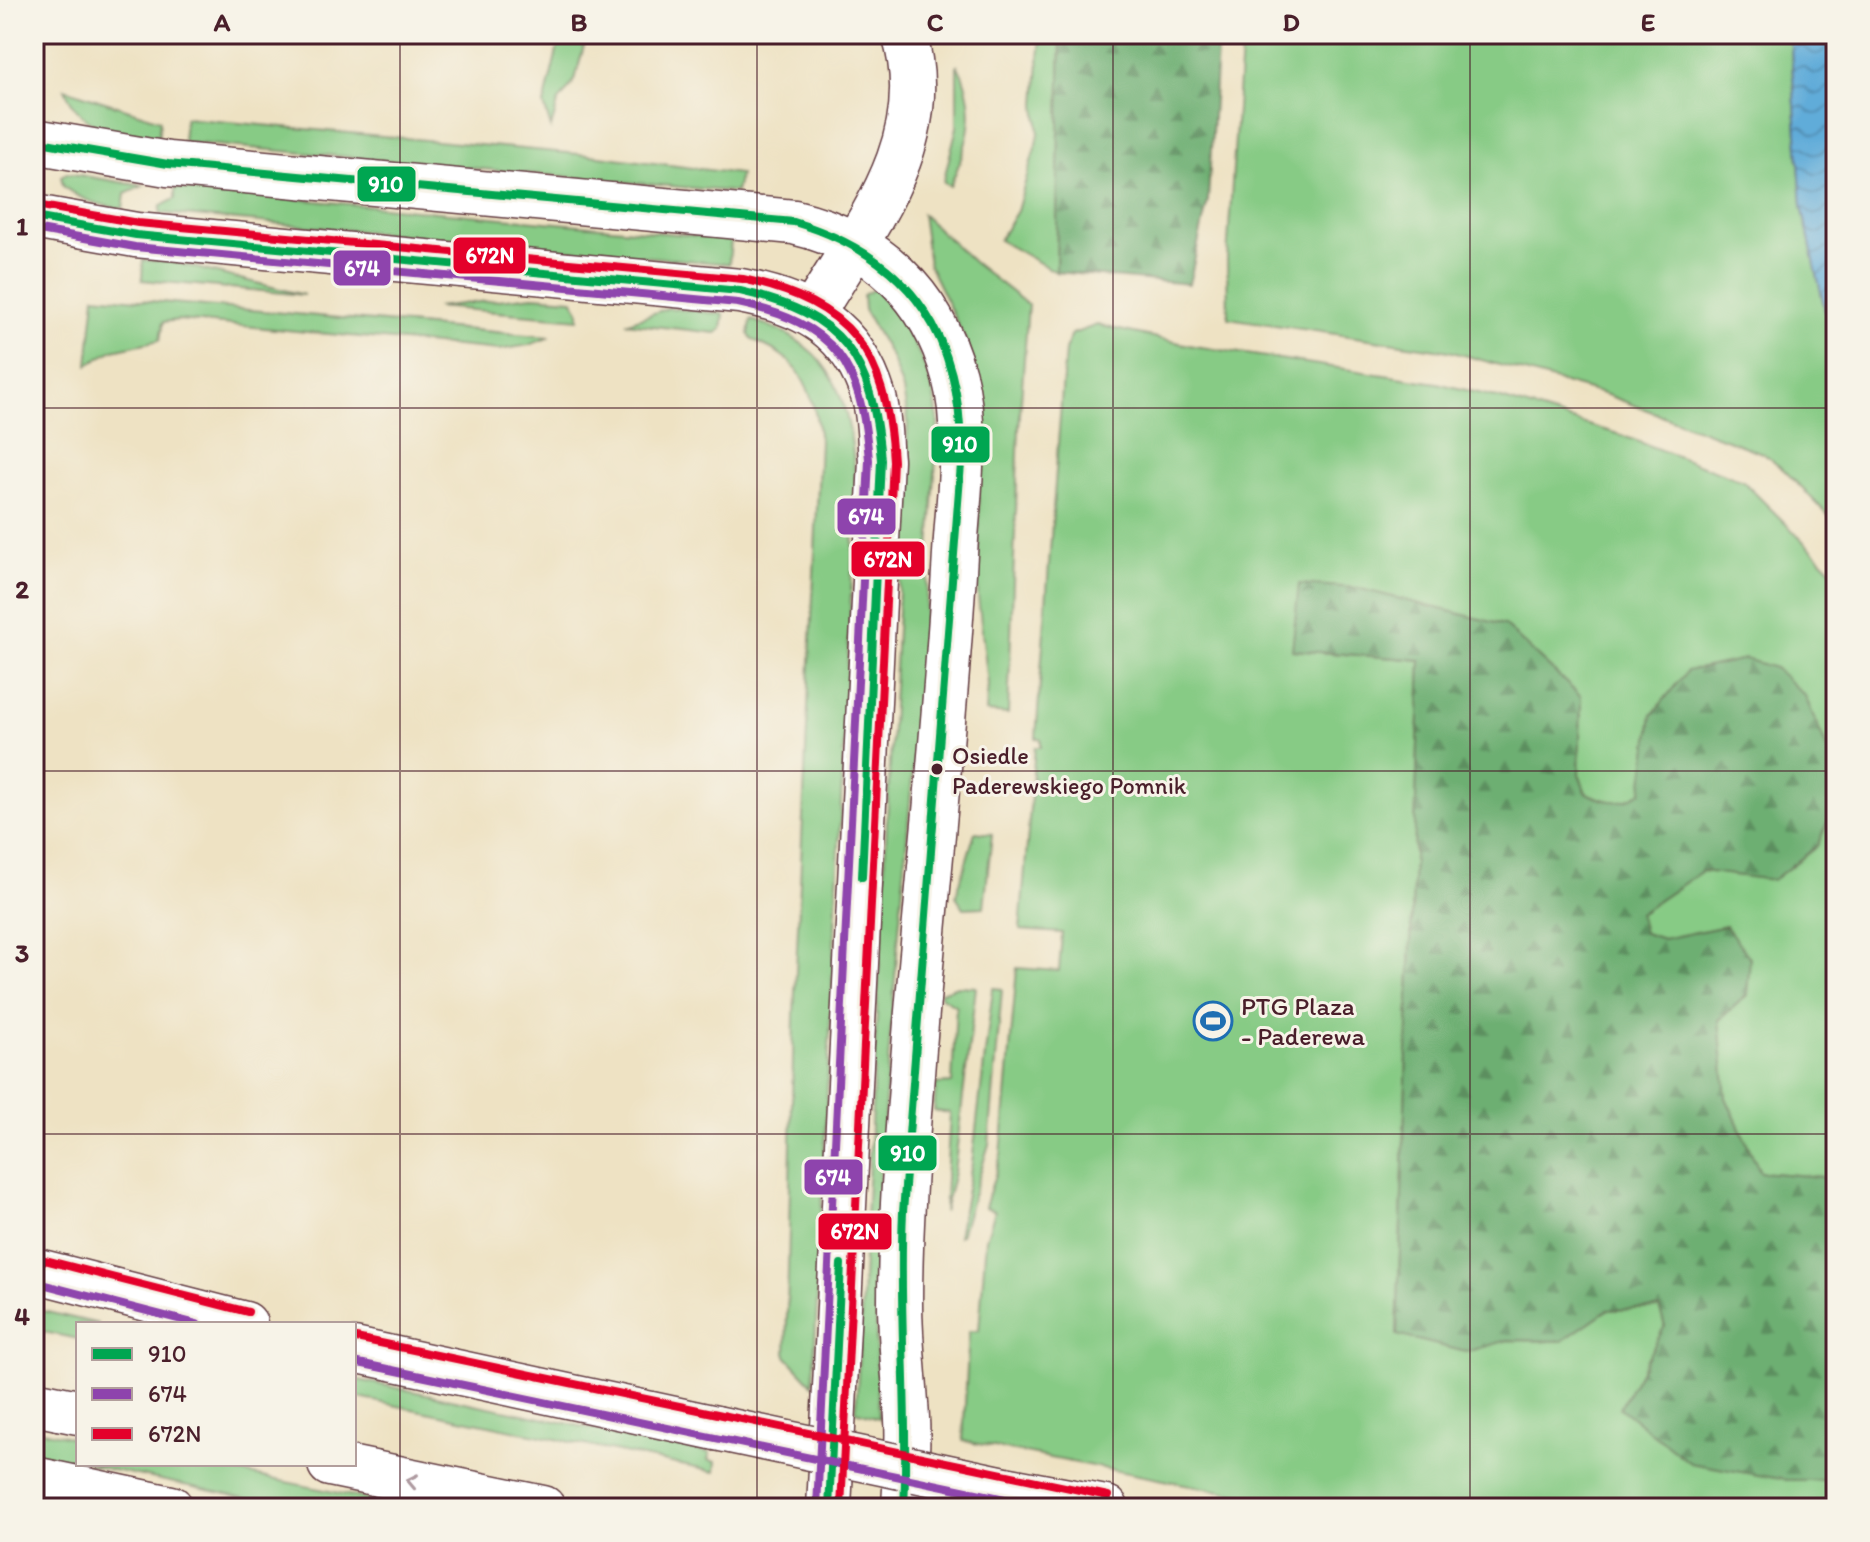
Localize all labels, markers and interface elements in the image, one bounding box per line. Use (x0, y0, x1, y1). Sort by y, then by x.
text: A (213, 6, 231, 38)
text: B (571, 6, 588, 38)
text: C (927, 6, 944, 38)
text: D (1282, 6, 1300, 38)
text: E (1641, 6, 1655, 38)
line badge: 910 (356, 165, 417, 203)
text: 910 (368, 171, 404, 198)
text: 1 (16, 210, 28, 242)
line badge: 672N (452, 236, 527, 275)
text: 672N (466, 242, 514, 269)
line badge: 674 (332, 249, 392, 287)
text: 674 (344, 255, 381, 282)
line badge: 910 (930, 425, 991, 464)
text: 910 (942, 431, 978, 458)
line badge: 674 (836, 497, 897, 536)
text: 674 (848, 503, 885, 530)
line badge: 672N (850, 540, 926, 578)
text: 672N (864, 546, 912, 573)
text: 2 (15, 573, 29, 605)
place label: Osiedle Paderewskiego Pomnik (952, 741, 1187, 800)
marker: Osiedle Paderewskiego Pomnik (929, 761, 945, 777)
text: 3 (15, 937, 29, 969)
place label: PTG Plaza - Paderewa (1241, 990, 1366, 1052)
sports icon: PTG Plaza - Paderewa (1192, 1000, 1234, 1042)
line badge: 910 (877, 1134, 938, 1172)
text: 910 (890, 1140, 926, 1167)
line badge: 674 (803, 1158, 864, 1196)
text: 674 (815, 1164, 852, 1191)
line badge: 672N (817, 1212, 893, 1251)
text: 672N (831, 1218, 879, 1245)
text: 4 (14, 1300, 30, 1332)
legend (76, 1322, 356, 1466)
text: 910 (148, 1339, 186, 1368)
text: 674 (148, 1379, 187, 1408)
text: 672N (148, 1419, 201, 1448)
one-way arrow (406, 1473, 419, 1490)

